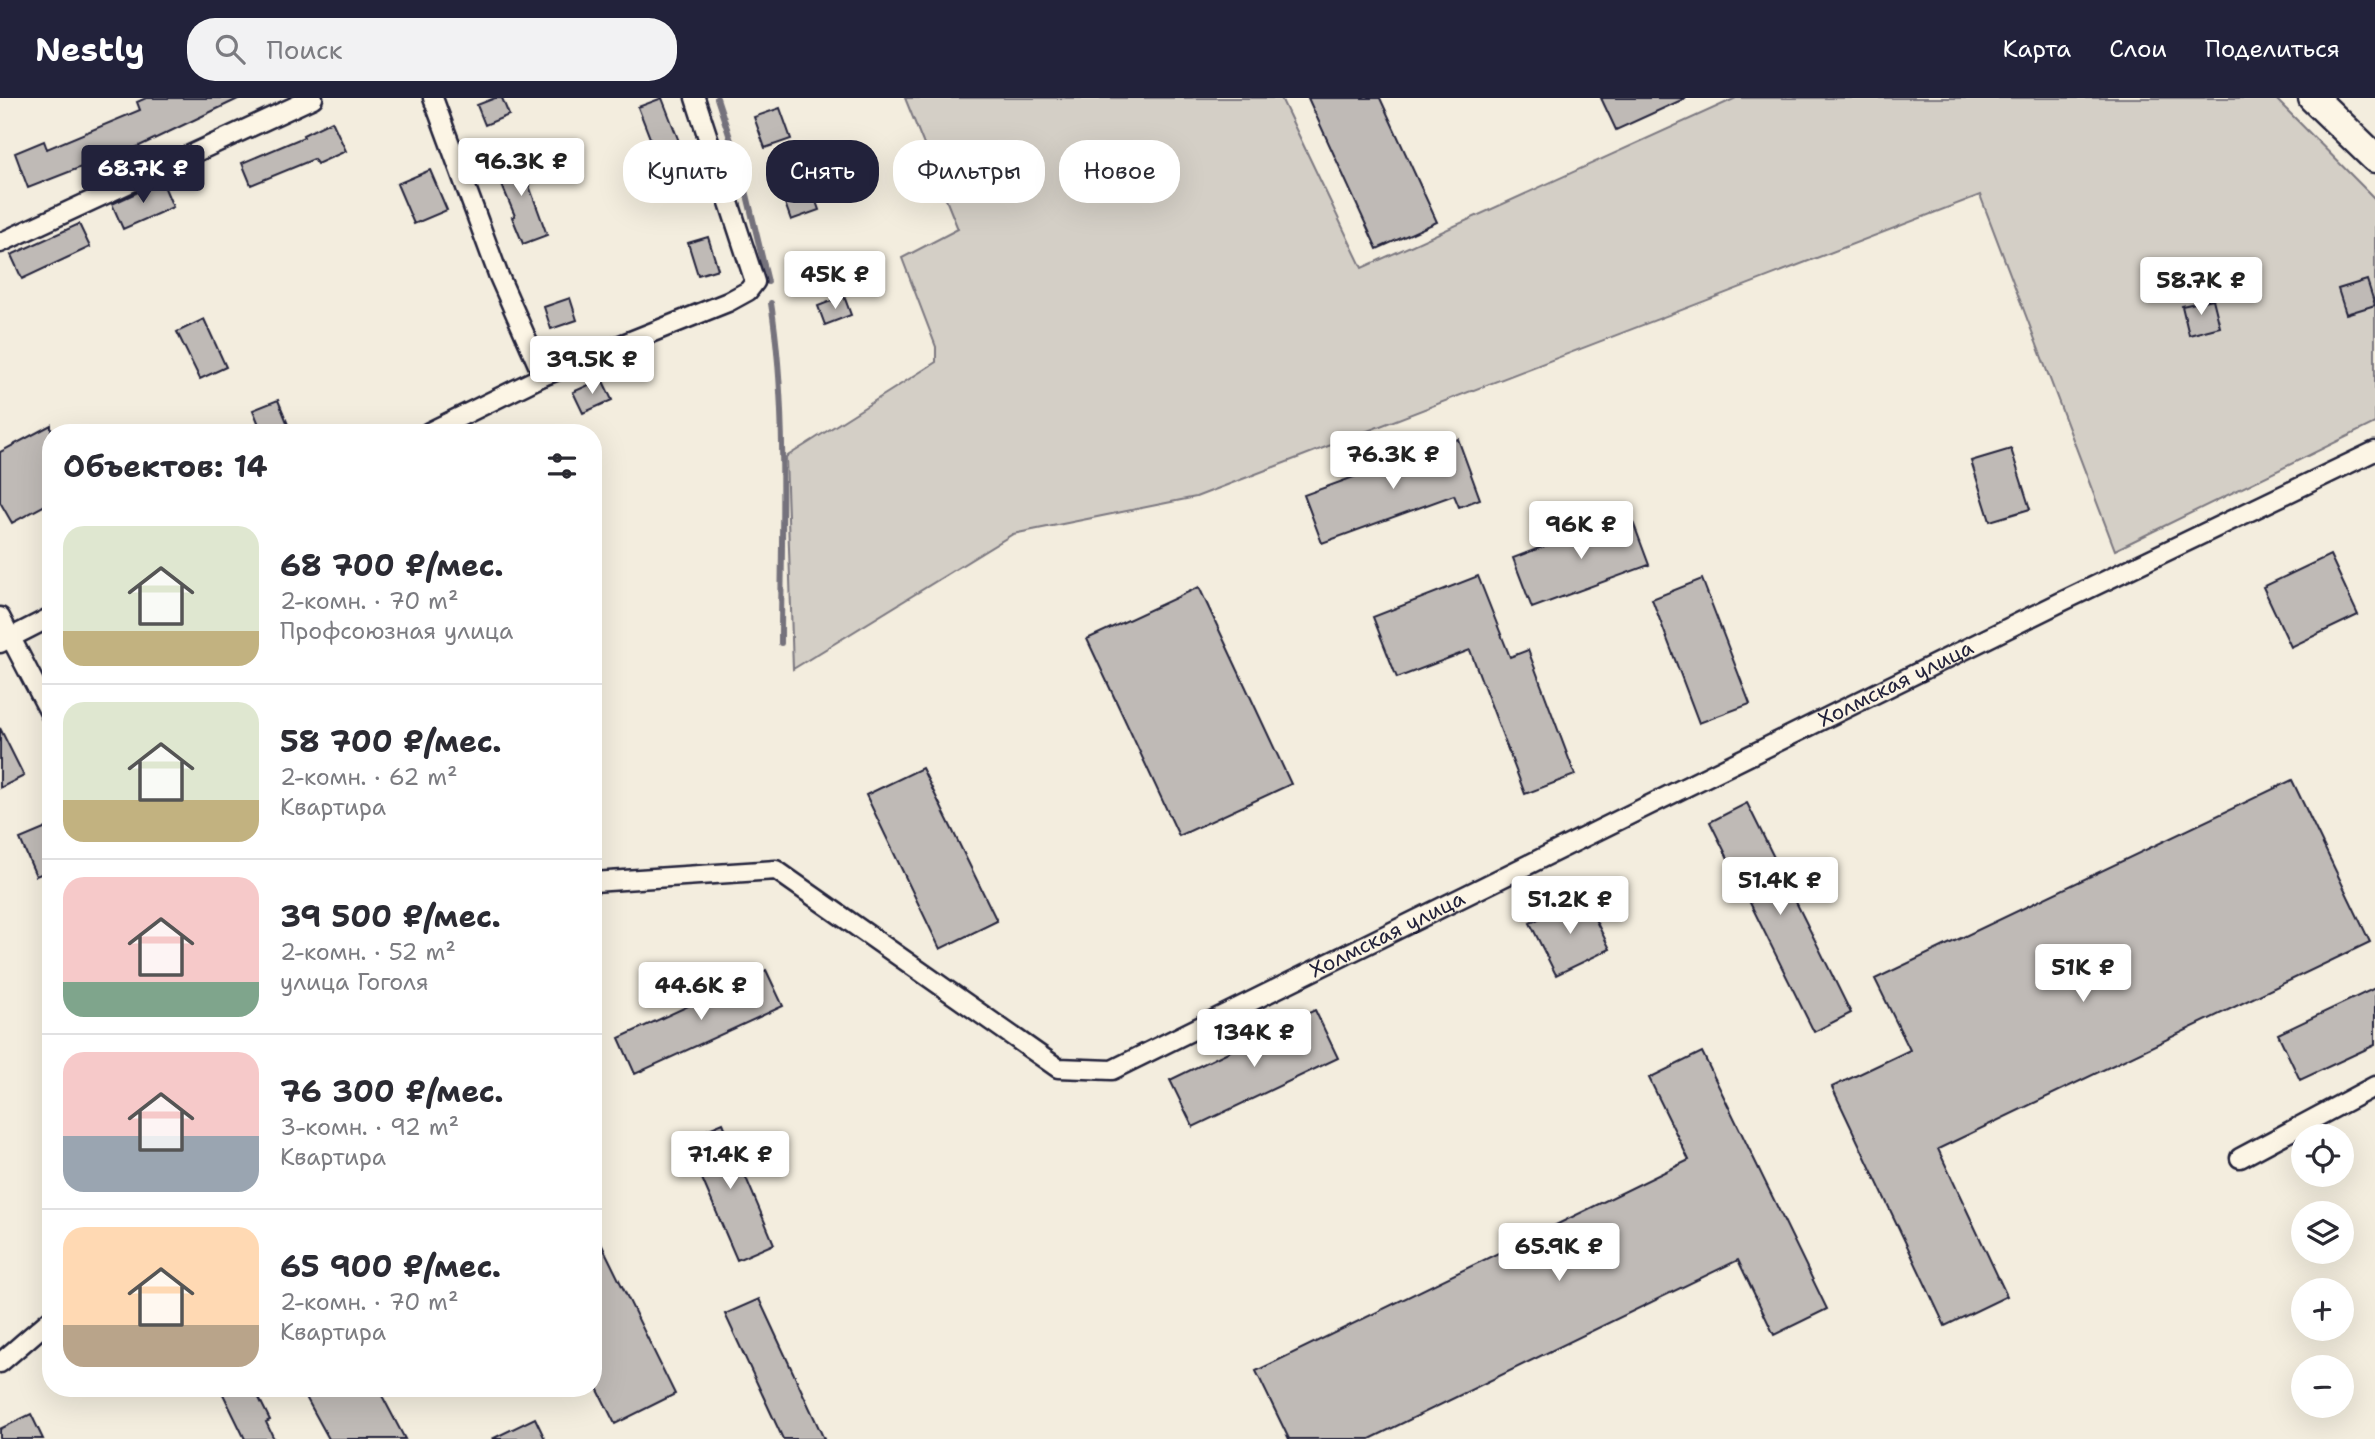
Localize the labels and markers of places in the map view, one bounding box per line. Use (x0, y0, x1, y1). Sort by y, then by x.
pin: 96.3K ₽ (456, 139, 586, 198)
pin: 68.7K ₽ (78, 146, 208, 205)
pin: 45K ₽ (786, 252, 884, 311)
pin: 58.7K ₽ (2136, 258, 2266, 317)
pin: 39.5K ₽ (527, 336, 657, 396)
pin: 76.3K ₽ (1328, 432, 1458, 491)
pin: 96K ₽ (1532, 502, 1630, 561)
pin: 51.4K ₽ (1715, 858, 1845, 917)
pin: 51.2K ₽ (1505, 876, 1635, 936)
pin: 51K ₽ (2034, 944, 2132, 1004)
pin: 44.6K ₽ (636, 962, 766, 1022)
pin: 134K ₽ (1197, 1010, 1311, 1069)
pin: 71.4K ₽ (665, 1132, 795, 1191)
pin: 65.9K ₽ (1494, 1224, 1624, 1283)

